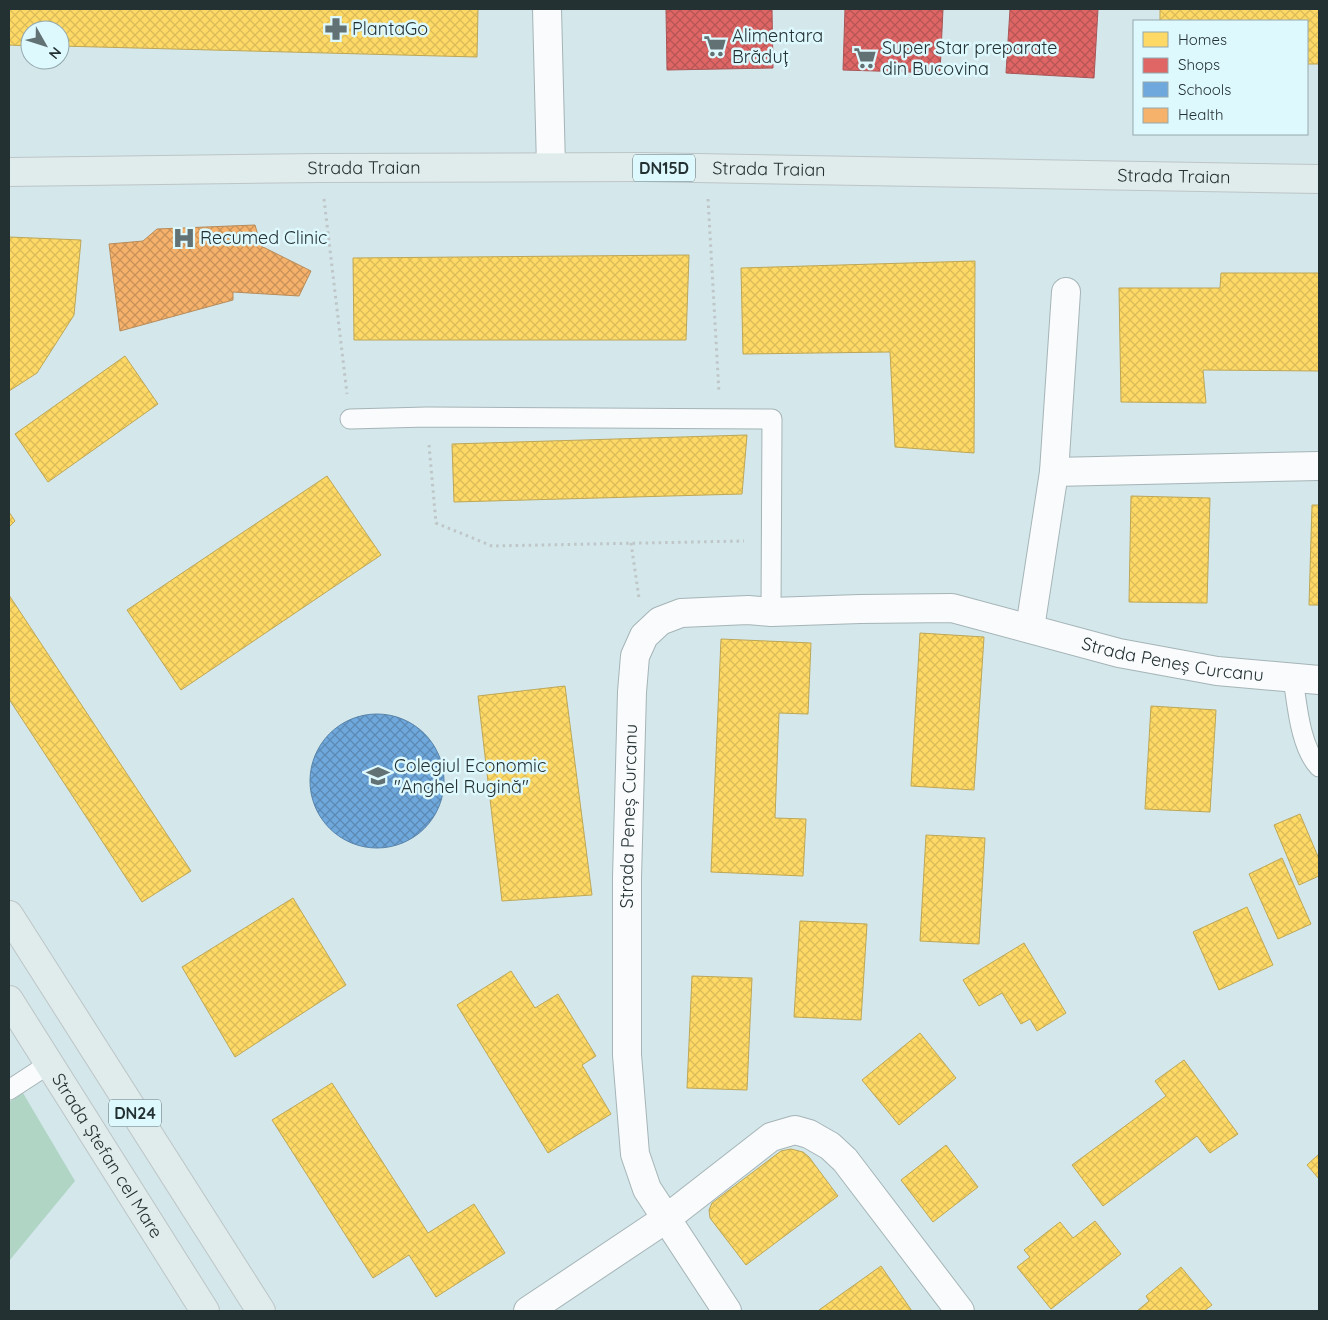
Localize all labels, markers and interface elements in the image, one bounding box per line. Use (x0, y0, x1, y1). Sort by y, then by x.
pharmacy icon: PlantaGo (323, 16, 349, 42)
place label: PlantaGo (352, 17, 428, 40)
north arrow (20, 20, 70, 70)
legend (1133, 20, 1308, 135)
place label: Alimentara Brăduț (732, 24, 823, 68)
text: Homes (1178, 30, 1227, 49)
supermarket icon: Alimentara Brăduț (702, 33, 728, 59)
place label: Super Star preparate din Bucovina (882, 36, 1057, 80)
text: N (45, 44, 65, 63)
supermarket icon: Super Star preparate din Bucovina (852, 45, 878, 71)
text: Shops (1178, 55, 1220, 74)
text: Schools (1178, 80, 1231, 99)
text: Health (1178, 105, 1223, 124)
road number: DN15D (633, 154, 695, 182)
street label: Strada Traian (307, 156, 421, 179)
street label: Strada Traian (712, 156, 826, 181)
street label: Strada Traian (1117, 163, 1231, 188)
hospital icon: Recumed Clinic (171, 225, 197, 251)
place label: Recumed Clinic (200, 226, 327, 249)
street label: Strada Peneș Curcanu (1079, 631, 1265, 686)
street label: Strada Peneș Curcanu (615, 724, 642, 909)
place label: Colegiul Economic "Anghel Rugină" (394, 754, 546, 798)
school or university icon: Colegiul Economic "Anghel Rugină" (365, 763, 391, 789)
street label: Strada Ștefan cel Mare (47, 1069, 168, 1242)
road number: DN24 (109, 1100, 161, 1126)

